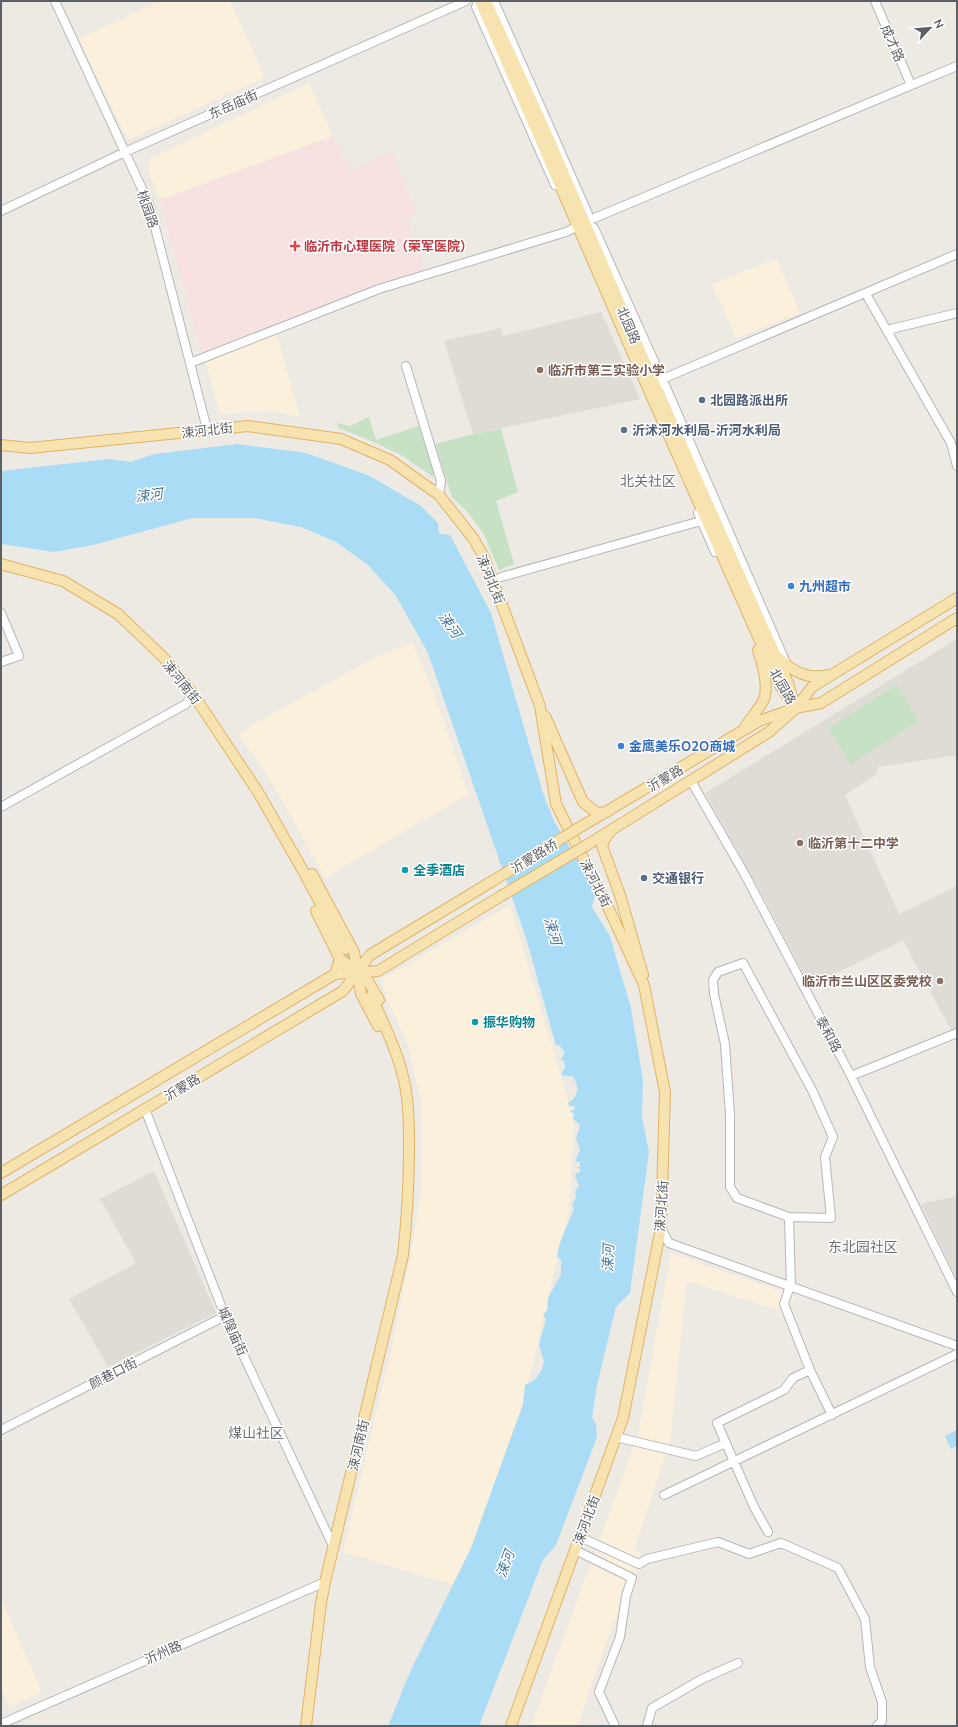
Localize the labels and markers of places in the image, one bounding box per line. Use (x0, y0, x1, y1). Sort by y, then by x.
place label: 临沂市心理医院（荣军医院） (304, 238, 473, 256)
marker: 临沂市心理医院（荣军医院） (289, 240, 301, 252)
place label: 临沂市第三实验小学 (548, 362, 665, 380)
marker: 临沂市第三实验小学 (535, 365, 545, 375)
place label: 北园路派出所 (710, 392, 788, 410)
marker: 北园路派出所 (697, 395, 707, 405)
place label: 沂沭河水利局-沂河水利局 (632, 422, 781, 440)
marker: 沂沭河水利局-沂河水利局 (619, 425, 629, 435)
place label: 九州超市 (799, 578, 851, 596)
marker: 九州超市 (786, 581, 796, 591)
place label: 金鹰美乐O2O商城 (629, 738, 735, 756)
marker: 金鹰美乐O2O商城 (616, 741, 626, 751)
place label: 临沂第十二中学 (808, 835, 899, 853)
marker: 临沂第十二中学 (795, 838, 805, 848)
place label: 全季酒店 (413, 862, 465, 880)
marker: 全季酒店 (400, 865, 410, 875)
place label: 交通银行 (652, 870, 704, 888)
marker: 交通银行 (639, 873, 649, 883)
place label: 临沂市兰山区区委党校 (802, 973, 932, 991)
marker: 临沂市兰山区区委党校 (935, 976, 945, 986)
place label: 振华购物 (483, 1014, 535, 1032)
marker: 振华购物 (470, 1017, 480, 1027)

